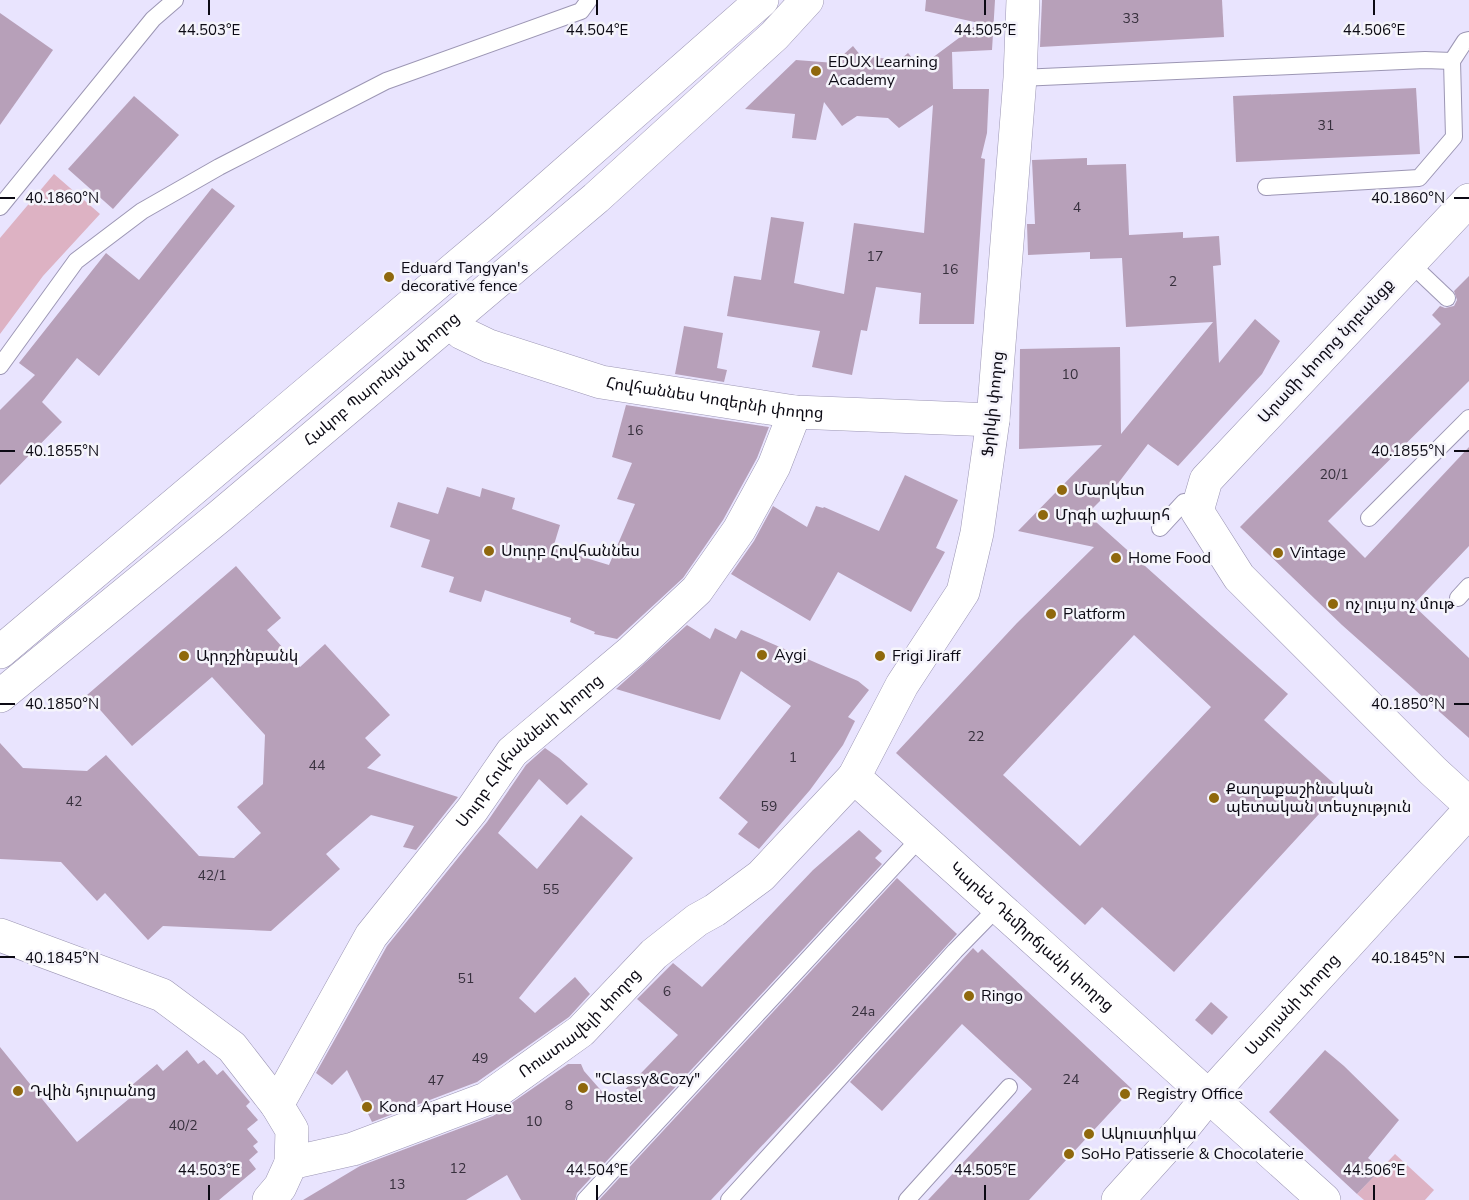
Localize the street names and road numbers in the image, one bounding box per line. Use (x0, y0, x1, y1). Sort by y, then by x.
street label: Արամի փողոց նրբանցք (1253, 274, 1399, 428)
street label: Հակոբ Պարոնյան փողոց (299, 307, 464, 451)
street label: Ֆրիկի փողոց (977, 350, 1009, 458)
street label: Հովհաննես Կոզերնի փողոց (605, 372, 824, 424)
street label: Սուրբ Հովհաննեսի փողոց (451, 669, 607, 832)
street label: Կարեն Դեմիրճյանի փողոց (945, 857, 1119, 1017)
street label: Սարյանի փողոց (1240, 949, 1345, 1060)
street label: Ռուստավելի փողոց (514, 964, 646, 1083)

